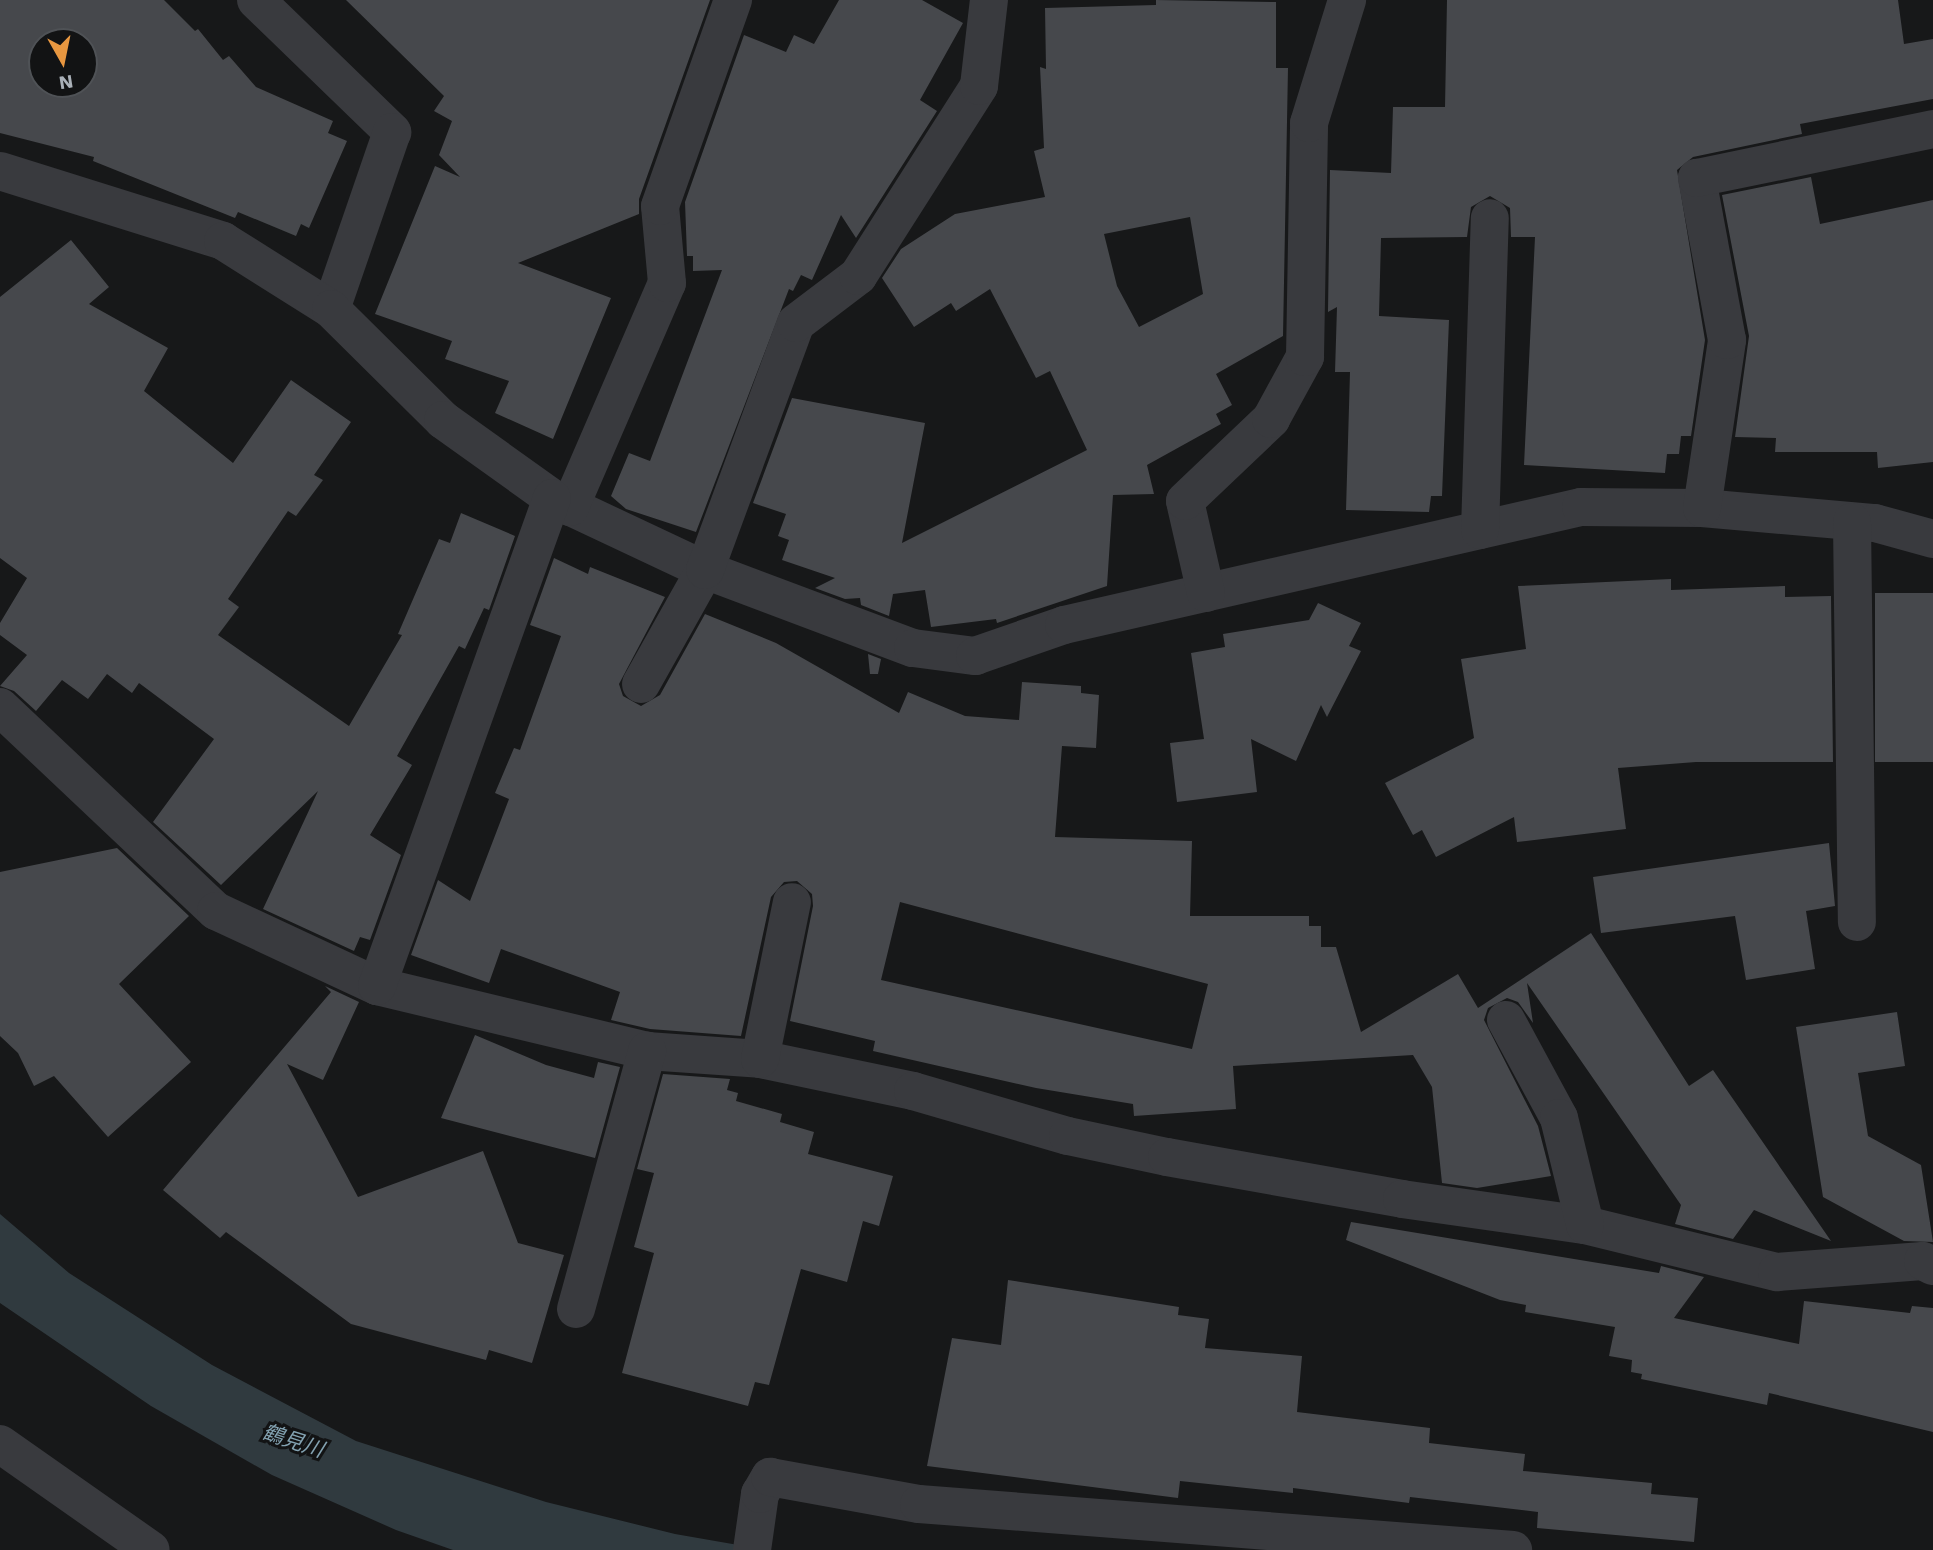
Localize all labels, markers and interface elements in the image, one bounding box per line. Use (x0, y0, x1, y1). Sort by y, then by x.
north arrow (28, 28, 98, 98)
text: N (57, 70, 75, 95)
water label: 鶴見川 (259, 1419, 327, 1463)

